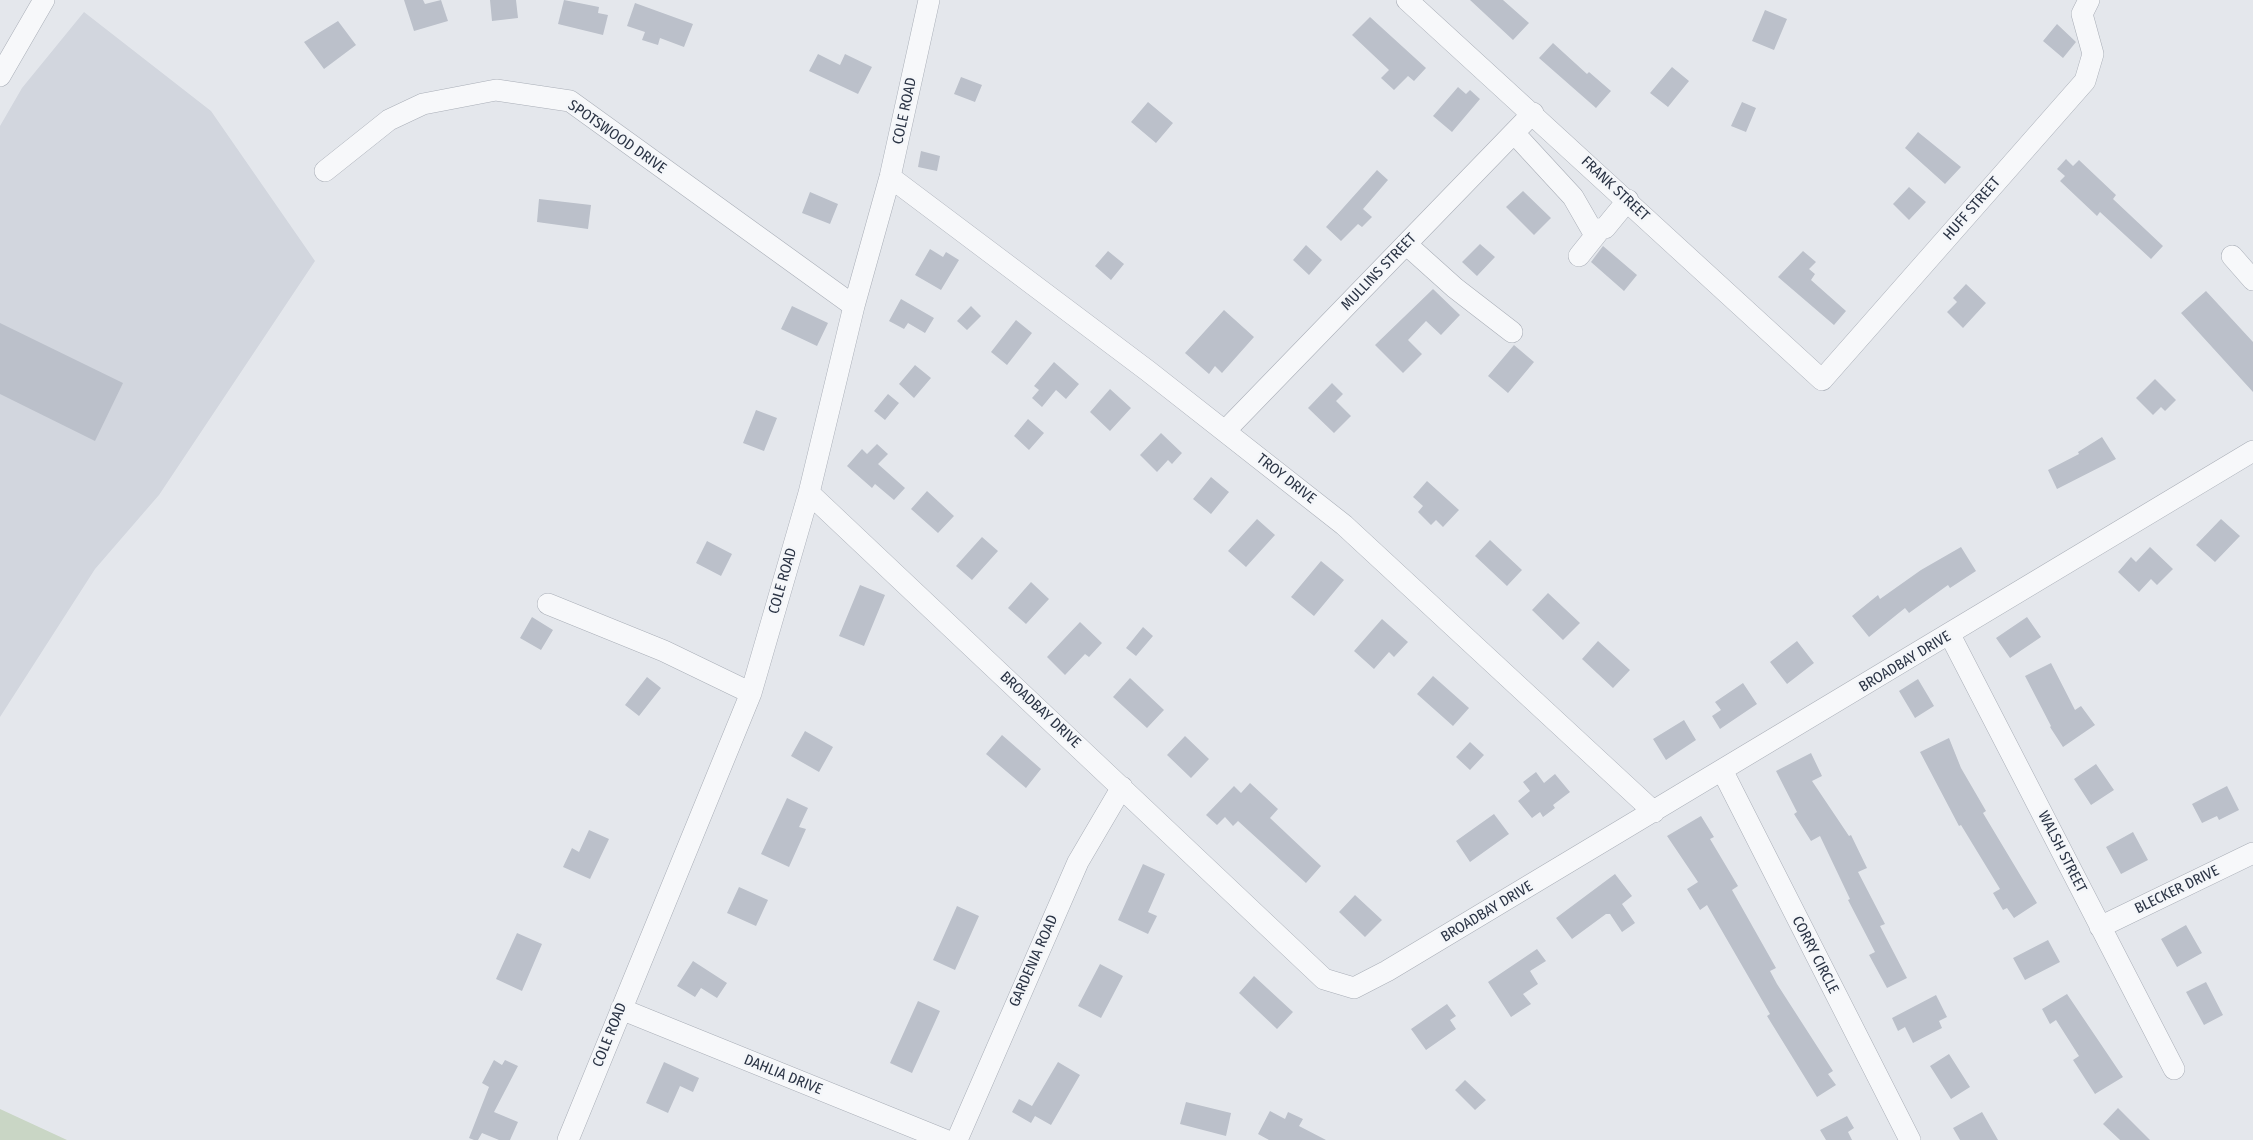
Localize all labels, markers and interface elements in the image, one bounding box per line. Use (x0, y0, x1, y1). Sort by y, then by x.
street label: COLE ROAD (889, 76, 921, 146)
street label: SPOTSWOOD DRIVE (564, 96, 670, 178)
street label: FRANK STREET (1577, 153, 1653, 225)
street label: HUFF STREET (1940, 174, 2004, 244)
street label: MULLINS STREET (1338, 230, 1420, 314)
street label: TROY DRIVE (1253, 450, 1319, 508)
street label: COLE ROAD (765, 546, 801, 616)
street label: BROADBAY DRIVE (1856, 628, 1954, 696)
street label: BROADBAY DRIVE (996, 668, 1084, 752)
street label: WALSH STREET (2034, 808, 2090, 896)
street label: BLECKER DRIVE (2132, 862, 2222, 918)
street label: BROADBAY DRIVE (1438, 878, 1536, 946)
street label: GARDENIA ROAD (1006, 912, 1062, 1010)
street label: CORRY CIRCLE (1788, 913, 1842, 997)
street label: COLE ROAD (589, 1000, 631, 1070)
street label: DAHLIA DRIVE (741, 1051, 825, 1099)

